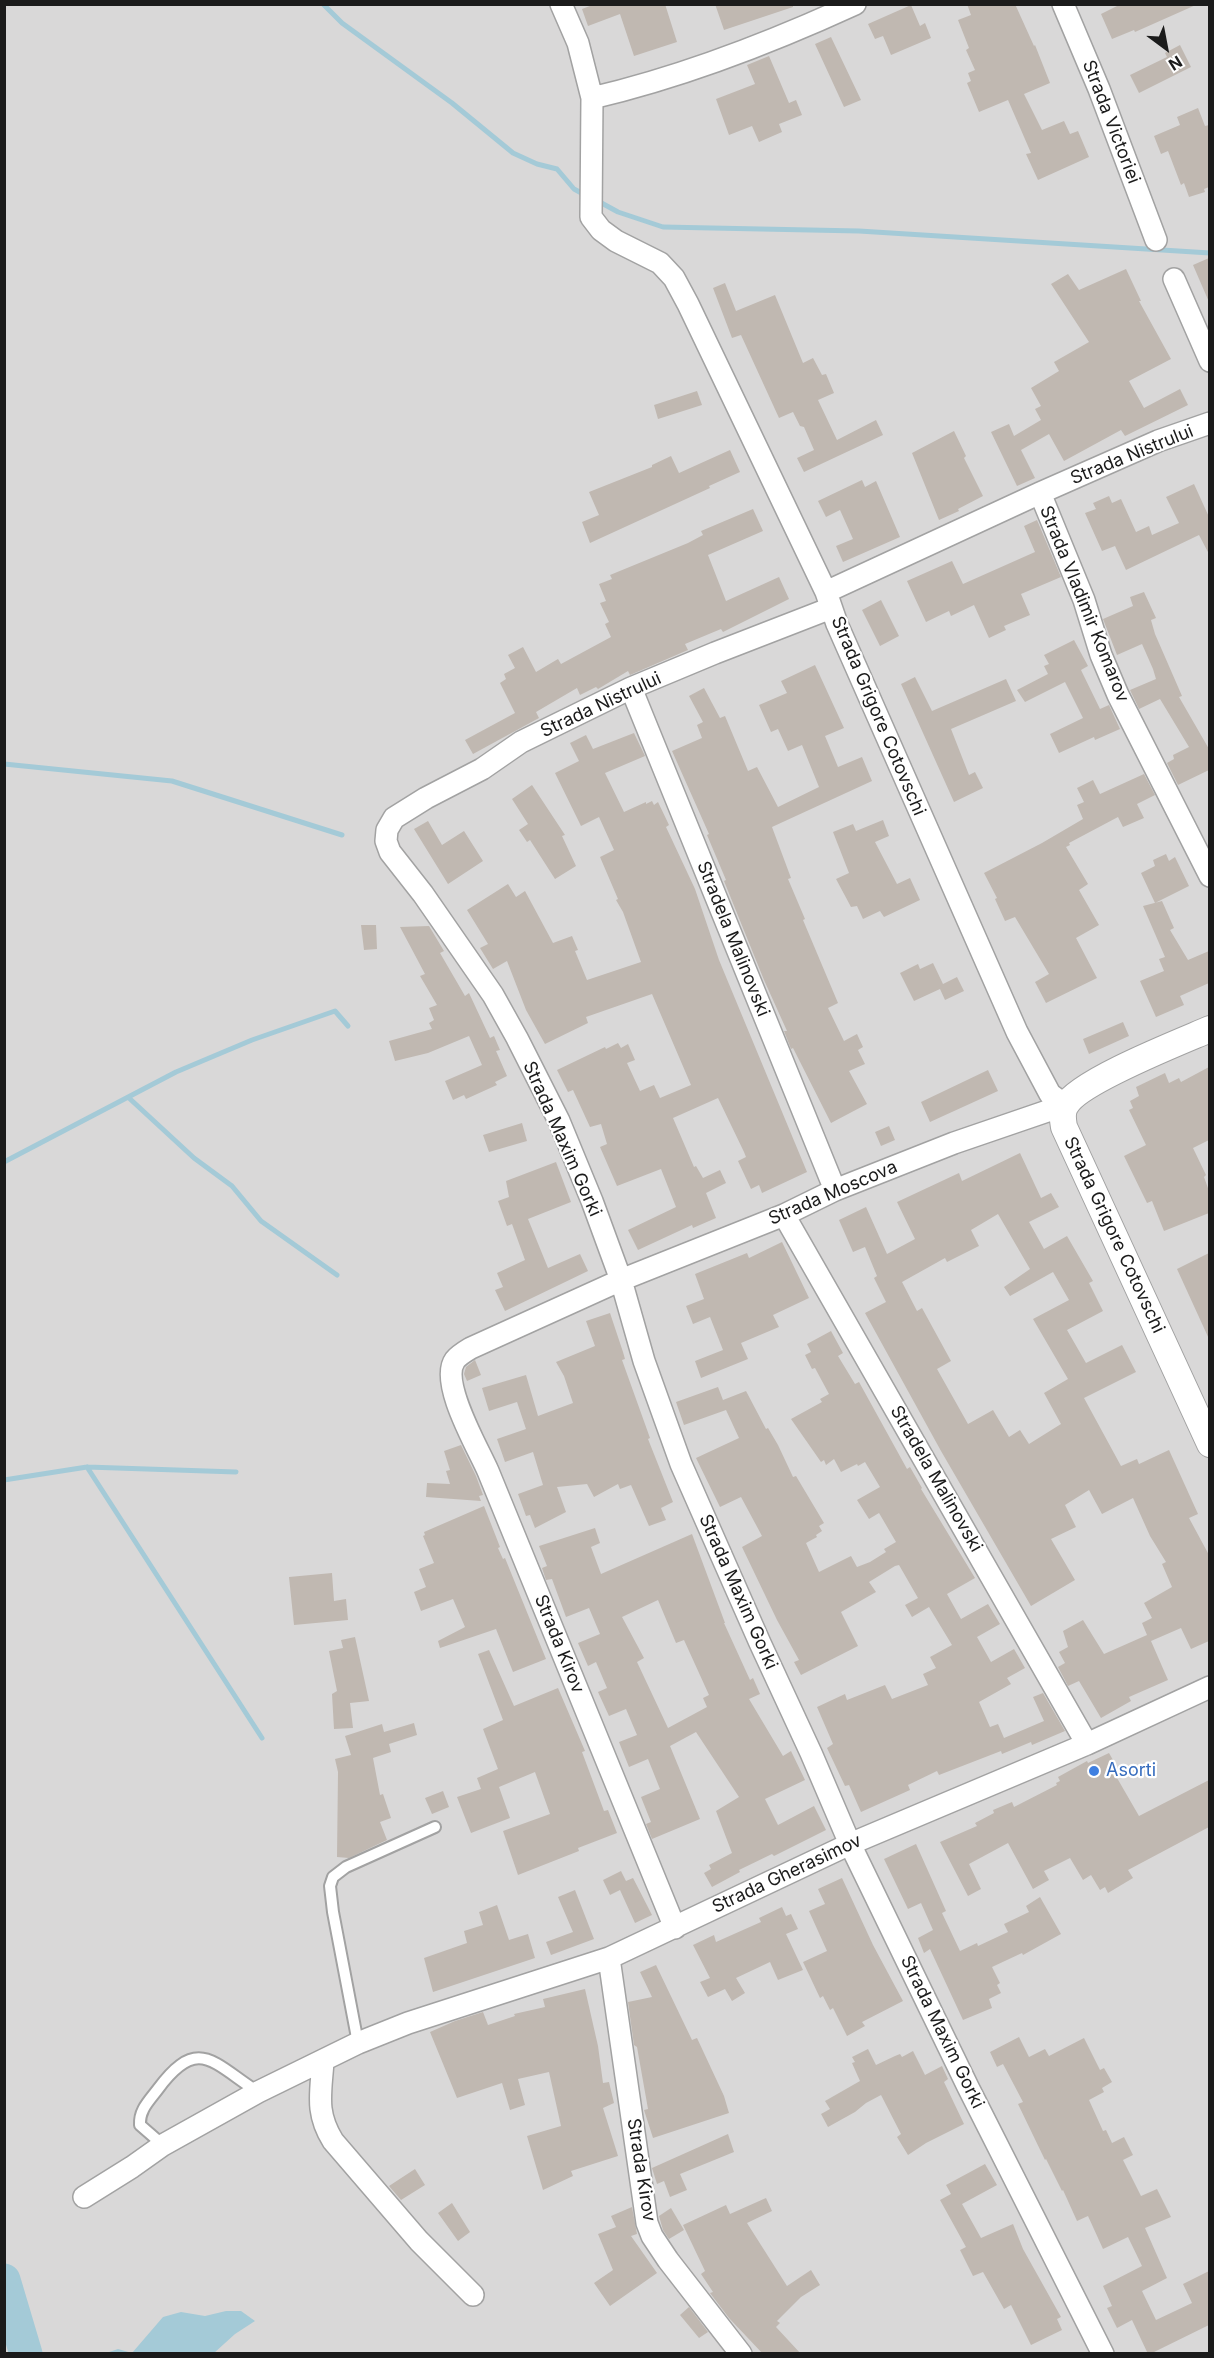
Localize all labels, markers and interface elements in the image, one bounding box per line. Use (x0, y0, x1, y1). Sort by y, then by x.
north arrow (1136, 18, 1196, 78)
text: N (1165, 52, 1186, 75)
street label: Strada Victoriei (1078, 57, 1144, 187)
street label: Strada Nistrului (1067, 421, 1197, 489)
street label: Strada Vladimir Komarov (1035, 503, 1133, 705)
street label: Strada Grigore Cotovschi (826, 613, 930, 819)
street label: Strada Nistrului (537, 668, 665, 742)
street label: Stradela Malinovski (692, 858, 774, 1020)
street label: Strada Maxim Gorki (518, 1058, 606, 1220)
street label: Strada Grigore Cotovschi (1059, 1133, 1169, 1337)
street label: Strada Moscova (765, 1156, 901, 1230)
street label: Stradela Malinovski (885, 1402, 987, 1556)
street label: Strada Maxim Gorki (694, 1511, 782, 1673)
street label: Strada Kirov (529, 1592, 589, 1696)
place label: Asorti (1106, 1760, 1156, 1782)
marker: Asorti (1087, 1764, 1101, 1778)
street label: Strada Gherasimov (709, 1830, 865, 1918)
street label: Strada Maxim Gorki (896, 1952, 988, 2112)
street label: Strada Kirov (622, 2117, 660, 2223)

